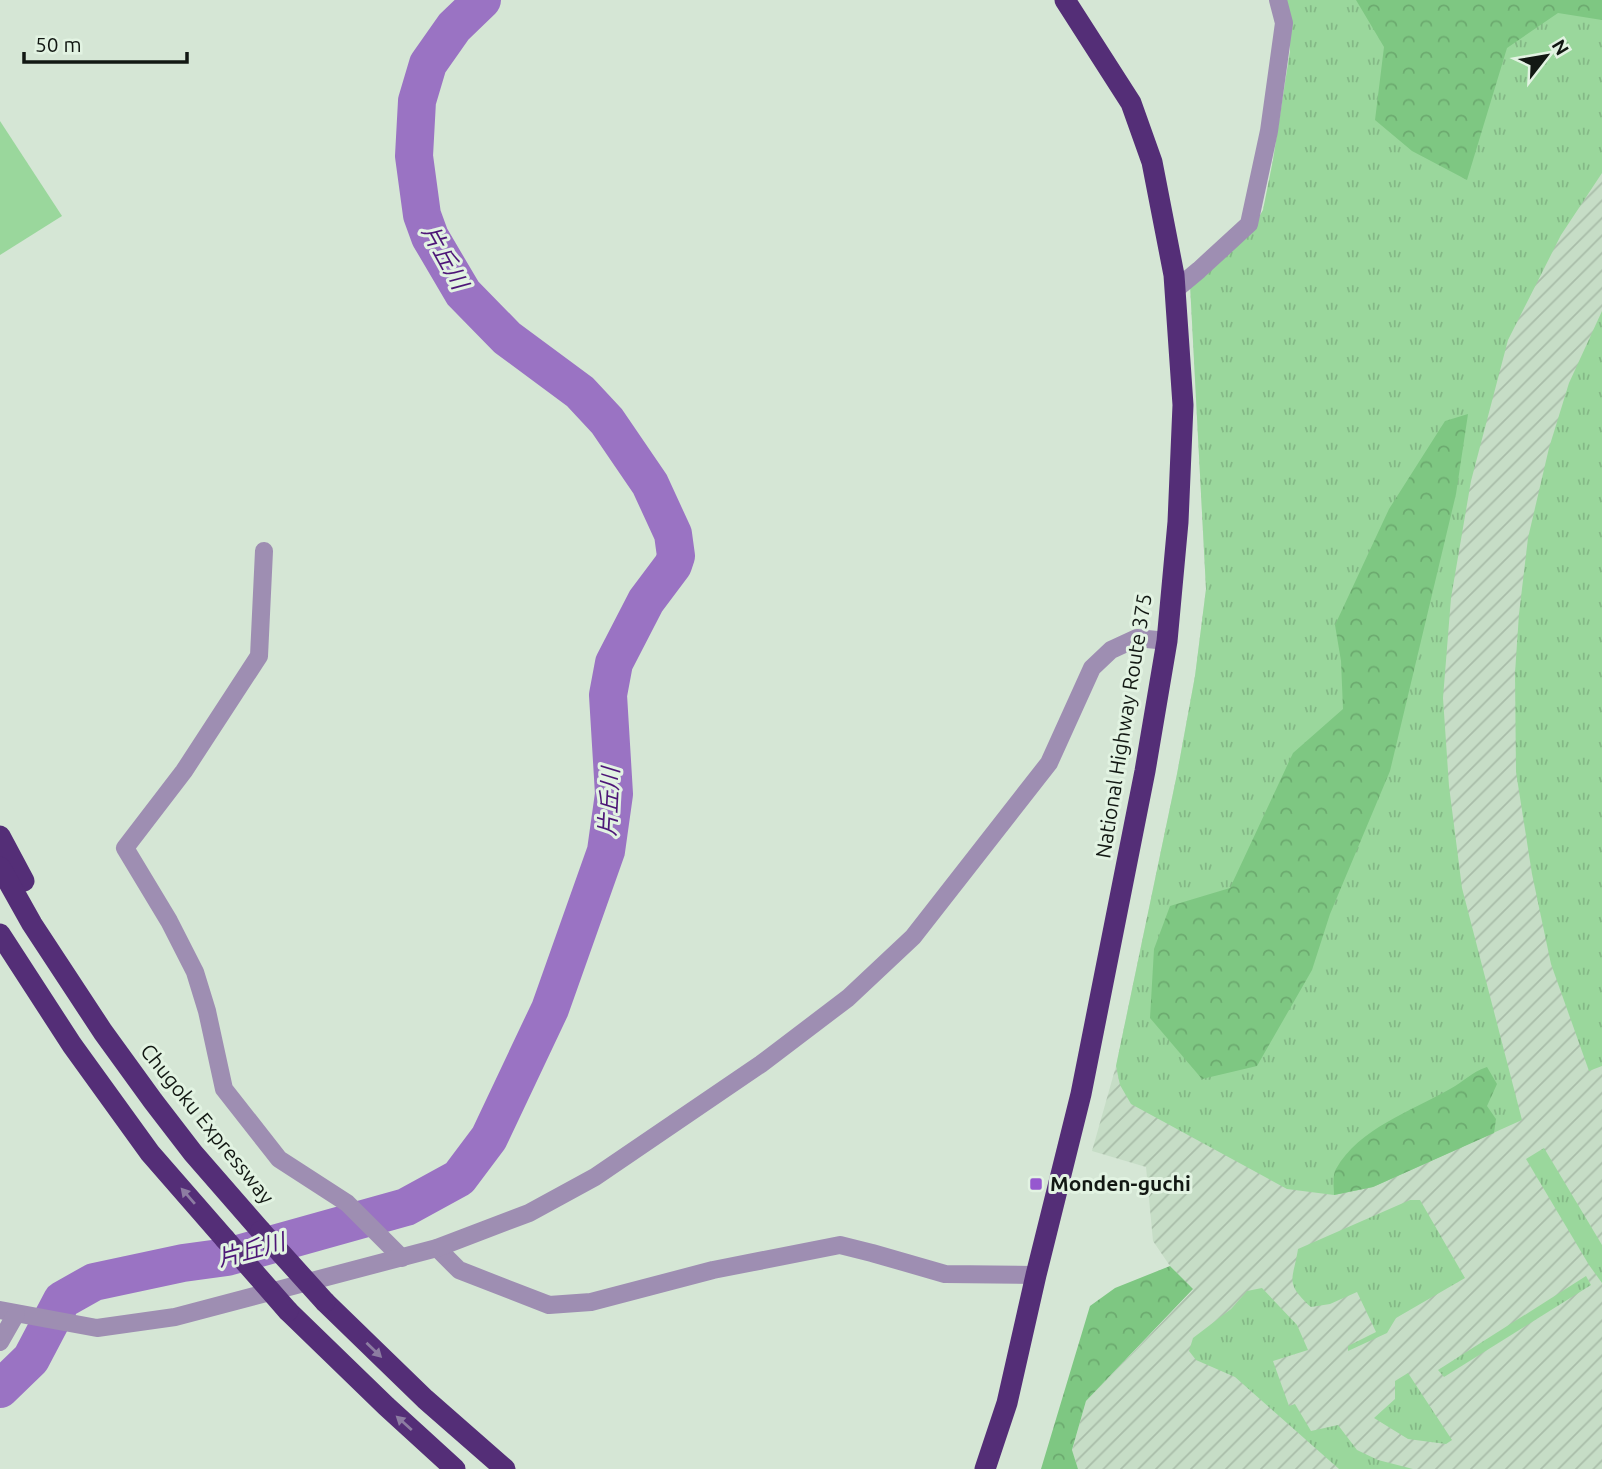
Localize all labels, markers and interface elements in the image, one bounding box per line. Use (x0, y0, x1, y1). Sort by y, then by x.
scale bar (24, 21, 187, 65)
north arrow (1511, 21, 1581, 91)
text: 50 m (35, 32, 82, 56)
text: N (1547, 35, 1574, 59)
water label: 片丘川 (418, 221, 475, 296)
street label: National Highway Route 375 (1090, 592, 1156, 860)
water label: 片丘川 (594, 764, 623, 837)
street label: Chugoku Expressway (136, 1039, 280, 1208)
place label: Monden-guchi (1050, 1171, 1191, 1195)
marker: Monden-guchi (1028, 1176, 1044, 1192)
one-way arrow (180, 1187, 196, 1205)
water label: 片丘川 (214, 1228, 290, 1271)
one-way arrow (365, 1341, 382, 1357)
one-way arrow (395, 1415, 413, 1431)

